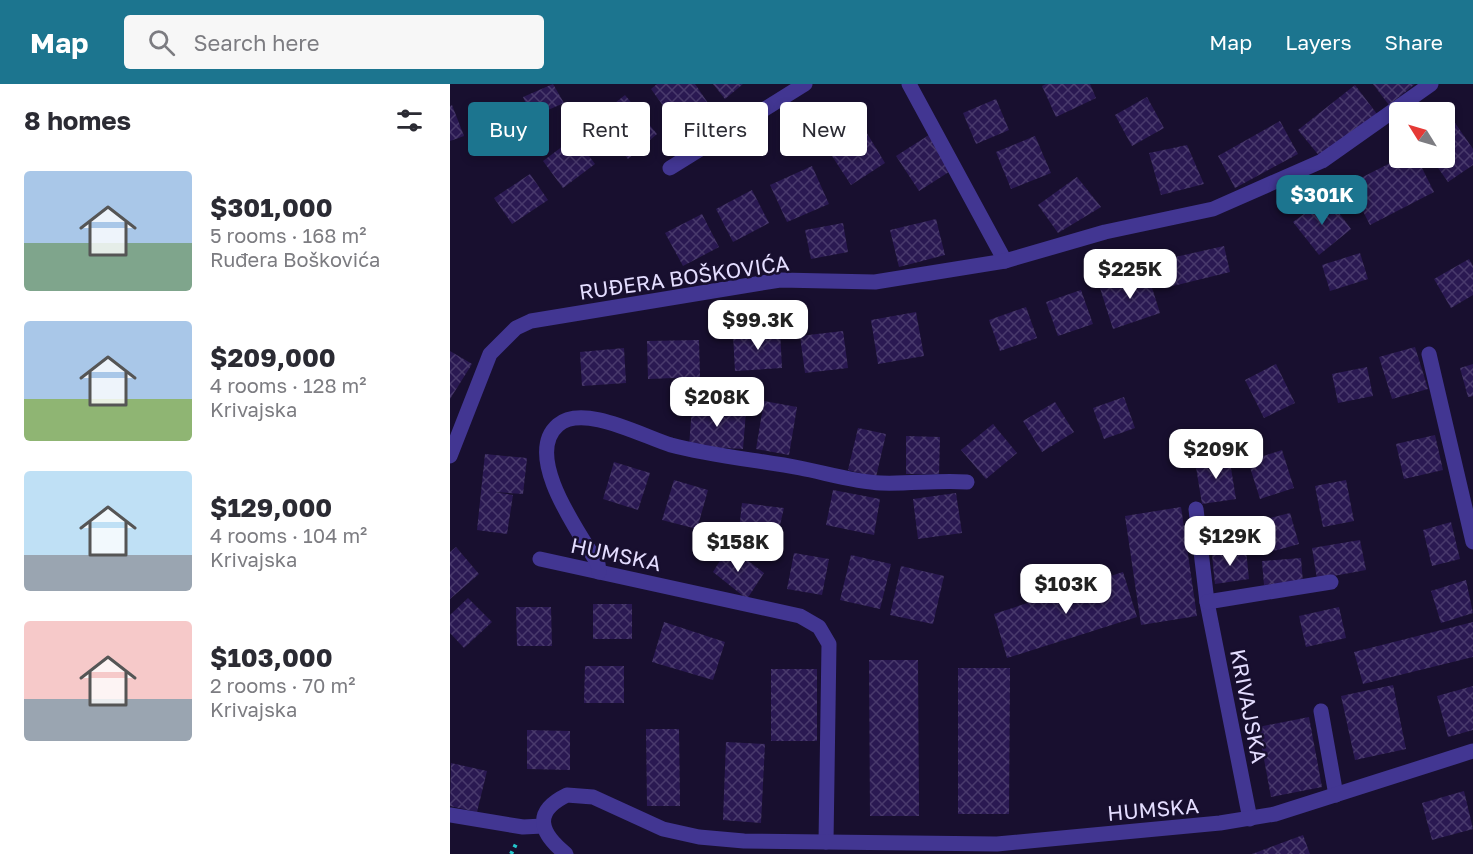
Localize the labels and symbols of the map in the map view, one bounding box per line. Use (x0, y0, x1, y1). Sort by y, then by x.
north arrow (1389, 102, 1455, 168)
pin: $301K (1280, 175, 1364, 226)
street label: RUĐERA BOŠKOVIĆA (577, 249, 791, 305)
pin: $225K (1088, 249, 1172, 300)
pin: $99.3K (709, 300, 807, 351)
pin: $208K (675, 377, 759, 428)
pin: $209K (1174, 429, 1258, 480)
pin: $129K (1188, 516, 1272, 567)
pin: $158K (696, 522, 780, 573)
street label: HUMSKA (568, 532, 664, 576)
pin: $103K (1024, 564, 1108, 615)
street label: KRIVAJSKA (1225, 647, 1273, 765)
street label: HUMSKA (1106, 792, 1200, 826)

